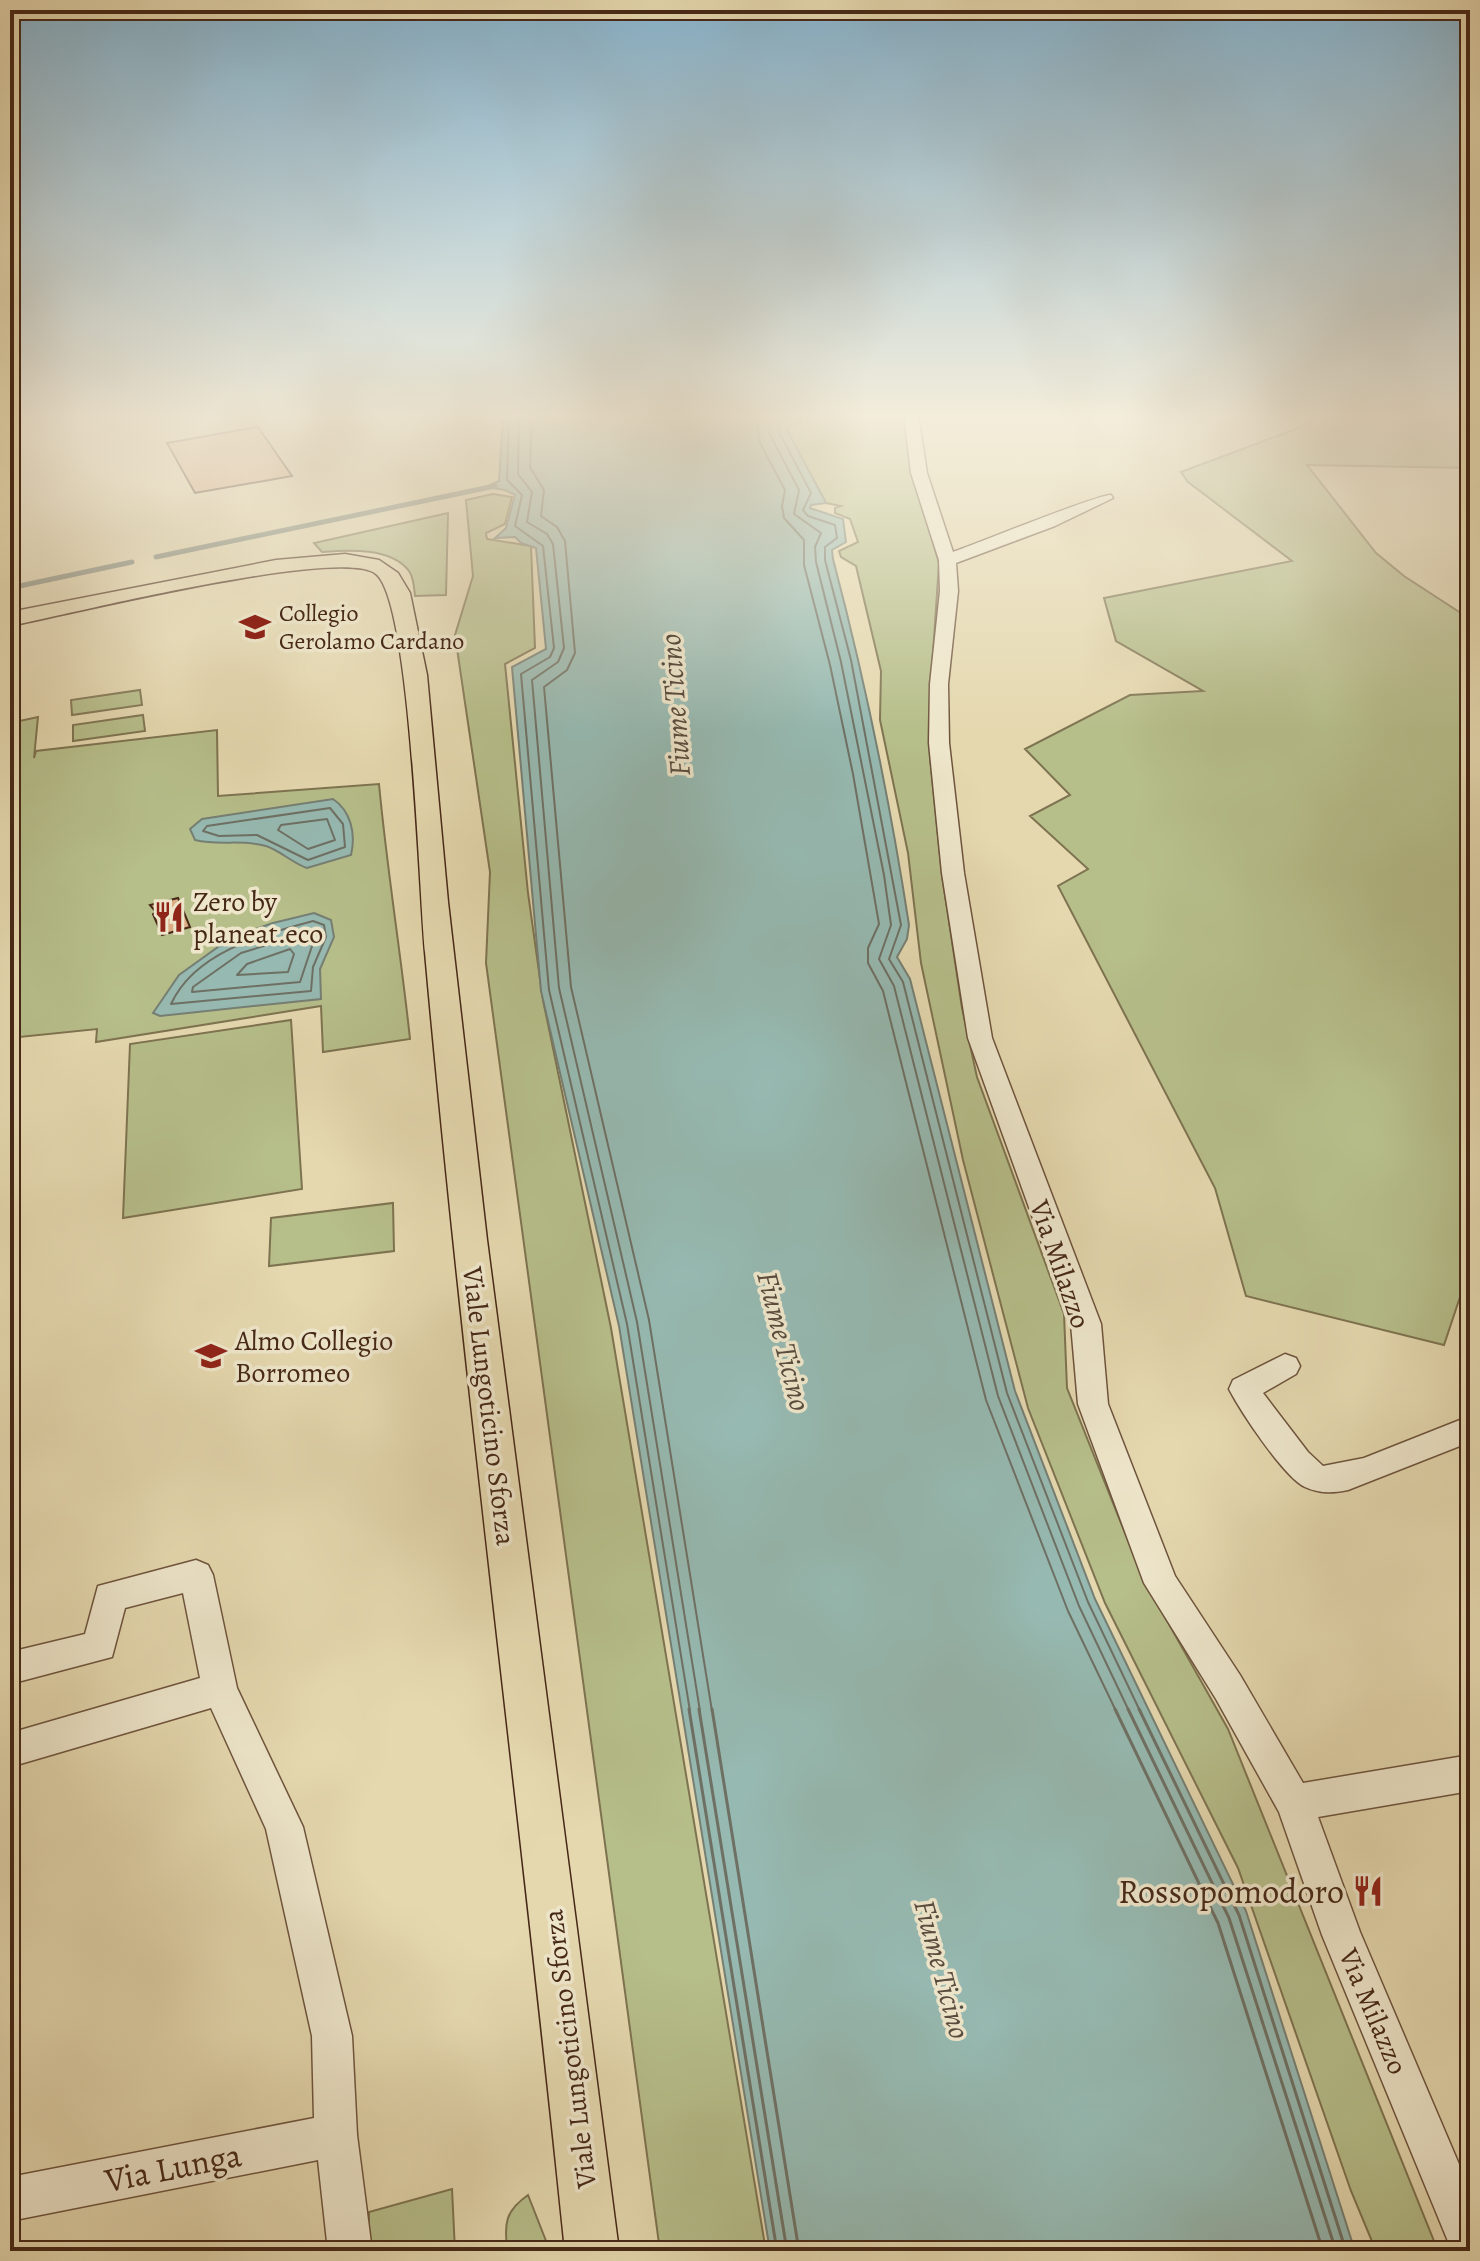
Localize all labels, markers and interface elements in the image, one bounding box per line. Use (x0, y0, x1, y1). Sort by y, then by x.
place label: Collegio Gerolamo Cardano (279, 597, 464, 657)
school or university icon: Collegio Gerolamo Cardano (238, 610, 272, 644)
water label: Fiume Ticino (650, 632, 700, 778)
place label: Zero by planeat.eco (193, 883, 323, 953)
restaurant icon: Zero by planeat.eco (152, 900, 186, 934)
street label: Via Milazzo (1020, 1194, 1100, 1334)
street label: Viale Lungoticino Sforza (453, 1264, 525, 1548)
water label: Fiume Ticino (747, 1267, 821, 1415)
place label: Almo Collegio Borromeo (234, 1322, 393, 1392)
school or university icon: Almo Collegio Borromeo (194, 1339, 228, 1373)
place label: Rossopomodoro (1118, 1868, 1344, 1915)
restaurant icon: Rossopomodoro (1351, 1874, 1385, 1908)
water label: Fiume Ticino (904, 1895, 980, 2043)
street label: Viale Lungoticino Sforza (534, 1907, 606, 2191)
street label: Via Milazzo (1329, 1942, 1417, 2080)
street label: Via Lunga (100, 2131, 246, 2204)

